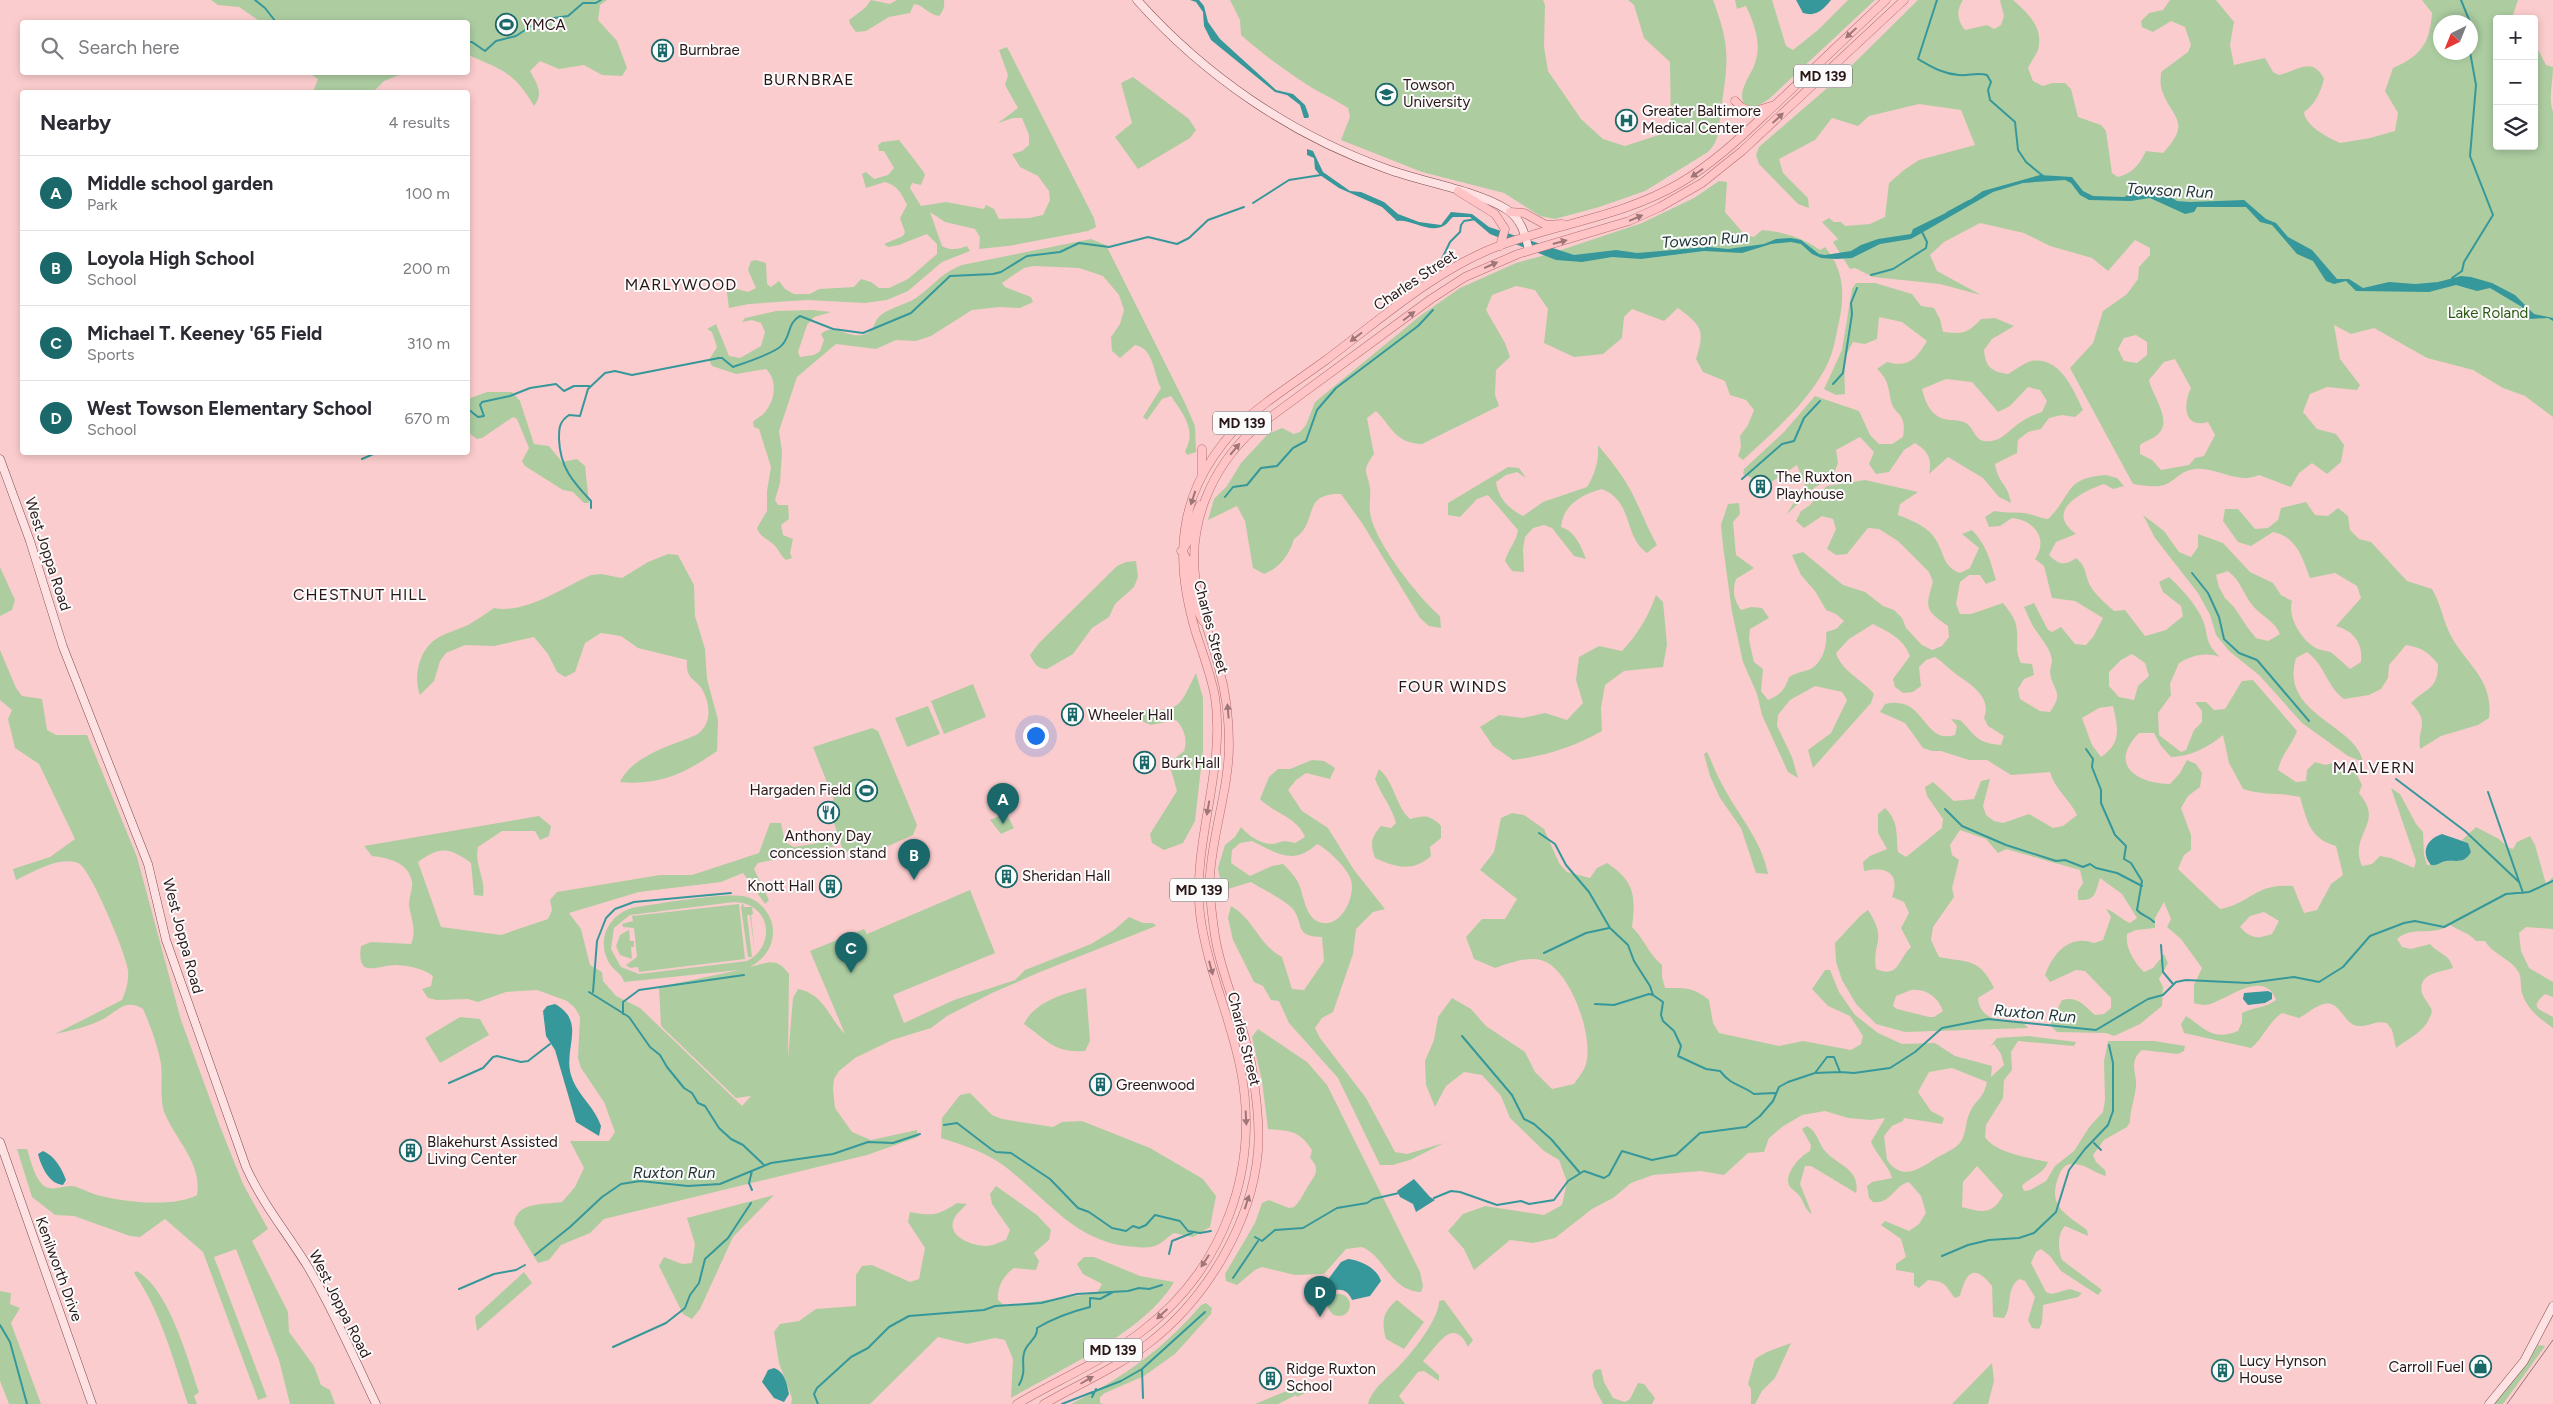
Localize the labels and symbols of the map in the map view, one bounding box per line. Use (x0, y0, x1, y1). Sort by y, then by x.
sports icon: YMCA (495, 13, 519, 37)
north arrow (2433, 15, 2478, 60)
place label: YMCA (523, 16, 566, 34)
one-way arrow (1845, 27, 1857, 39)
building icon: Burnbrae (651, 38, 675, 62)
place label: Burnbrae (679, 41, 740, 59)
road number: MD 139 (1794, 64, 1852, 88)
district label: BURNBRAE (763, 70, 855, 89)
place label: Towson University (1403, 76, 1470, 111)
school or university icon: Towson University (1375, 82, 1399, 106)
place label: Greater Baltimore Medical Center (1642, 102, 1761, 137)
hospital icon: Greater Baltimore Medical Center (1614, 108, 1638, 132)
one-way arrow (1771, 112, 1783, 124)
one-way arrow (1690, 168, 1703, 178)
water label: Towson Run (2126, 179, 2214, 202)
one-way arrow (1629, 214, 1644, 222)
water label: Towson Run (1661, 227, 1749, 252)
one-way arrow (1552, 238, 1567, 246)
street label: Charles Street (1370, 245, 1460, 314)
one-way arrow (1484, 260, 1498, 268)
district label: MARLYWOOD (625, 275, 737, 294)
park label: Lake Roland (2448, 304, 2528, 322)
one-way arrow (1402, 310, 1415, 321)
one-way arrow (1350, 332, 1363, 343)
road number: MD 139 (1213, 412, 1271, 434)
one-way arrow (1229, 443, 1240, 456)
place label: The Ruxton Playhouse (1776, 468, 1852, 503)
building icon: The Ruxton Playhouse (1748, 474, 1772, 498)
one-way arrow (1189, 490, 1196, 505)
street label: West Joppa Road (21, 495, 75, 613)
street label: Charles Street (1190, 578, 1232, 676)
district label: CHESTNUT HILL (293, 585, 427, 604)
district label: FOUR WINDS (1398, 677, 1508, 696)
building icon: Wheeler Hall (1060, 703, 1084, 727)
one-way arrow (1223, 703, 1231, 719)
place label: Wheeler Hall (1088, 706, 1173, 724)
your location (1023, 723, 1049, 749)
building icon: Burk Hall (1133, 751, 1157, 775)
place label: Burk Hall (1161, 754, 1220, 772)
district label: MALVERN (2333, 758, 2415, 777)
sports icon: Hargaden Field (855, 778, 879, 802)
place label: Hargaden Field (750, 781, 851, 799)
pin: A (987, 783, 1019, 824)
one-way arrow (1204, 800, 1212, 816)
restaurant icon: Anthony Day concession stand (816, 801, 840, 825)
place label: Anthony Day concession stand (769, 827, 887, 862)
pin: B (898, 839, 930, 880)
building icon: Sheridan Hall (994, 864, 1018, 888)
place label: Sheridan Hall (1022, 867, 1110, 885)
building icon: Knott Hall (818, 874, 842, 898)
street label: West Joppa Road (159, 876, 207, 996)
place label: Knott Hall (747, 877, 814, 895)
road number: MD 139 (1170, 878, 1228, 902)
pin: C (835, 932, 867, 973)
one-way arrow (1208, 961, 1216, 976)
street label: Charles Street (1224, 990, 1264, 1088)
water label: Ruxton Run (1993, 1000, 2077, 1027)
building icon: Greenwood (1088, 1073, 1112, 1097)
place label: Greenwood (1116, 1076, 1195, 1094)
one-way arrow (1242, 1110, 1250, 1126)
place label: Blakehurst Assisted Living Center (427, 1133, 558, 1168)
building icon: Blakehurst Assisted Living Center (399, 1139, 423, 1163)
water label: Ruxton Run (633, 1163, 715, 1182)
one-way arrow (1243, 1194, 1251, 1209)
street label: Kenilworth Drive (32, 1214, 86, 1324)
street label: West Joppa Road (305, 1247, 375, 1361)
one-way arrow (1201, 1254, 1210, 1268)
pin: D (1304, 1276, 1336, 1317)
one-way arrow (1156, 1308, 1168, 1320)
road number: MD 139 (1084, 1338, 1142, 1362)
place label: Lucy Hynson House (2239, 1352, 2326, 1387)
shop icon: Carroll Fuel (2468, 1355, 2492, 1379)
building icon: Lucy Hynson House (2211, 1358, 2235, 1382)
place label: Carroll Fuel (2389, 1358, 2464, 1376)
place label: Ridge Ruxton School (1286, 1360, 1376, 1395)
building icon: Ridge Ruxton School (1258, 1366, 1282, 1390)
one-way arrow (1079, 1376, 1094, 1384)

